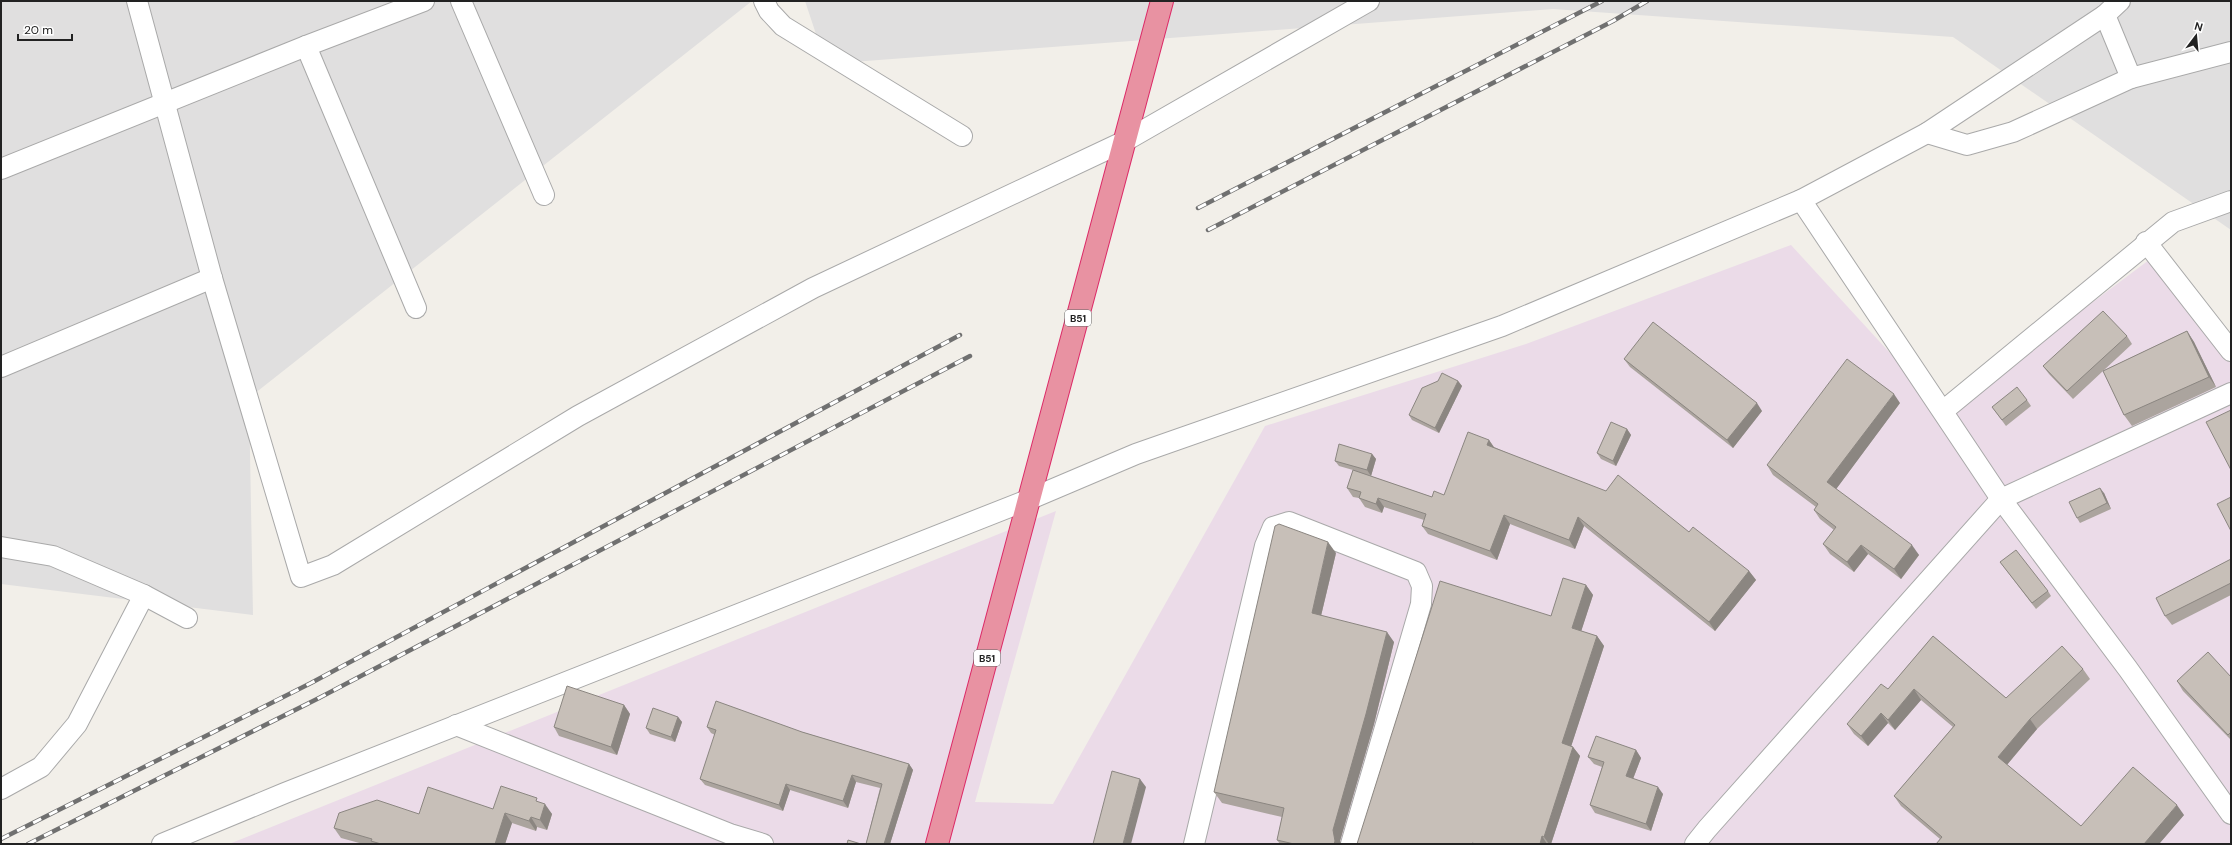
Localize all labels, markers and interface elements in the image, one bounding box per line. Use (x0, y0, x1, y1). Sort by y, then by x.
scale bar (18, 16, 72, 42)
north arrow (2176, 16, 2216, 56)
text: N (2193, 19, 2205, 34)
text: 20 m (24, 22, 53, 38)
road number: B51 (1065, 310, 1091, 326)
road number: B51 (974, 650, 1000, 666)

